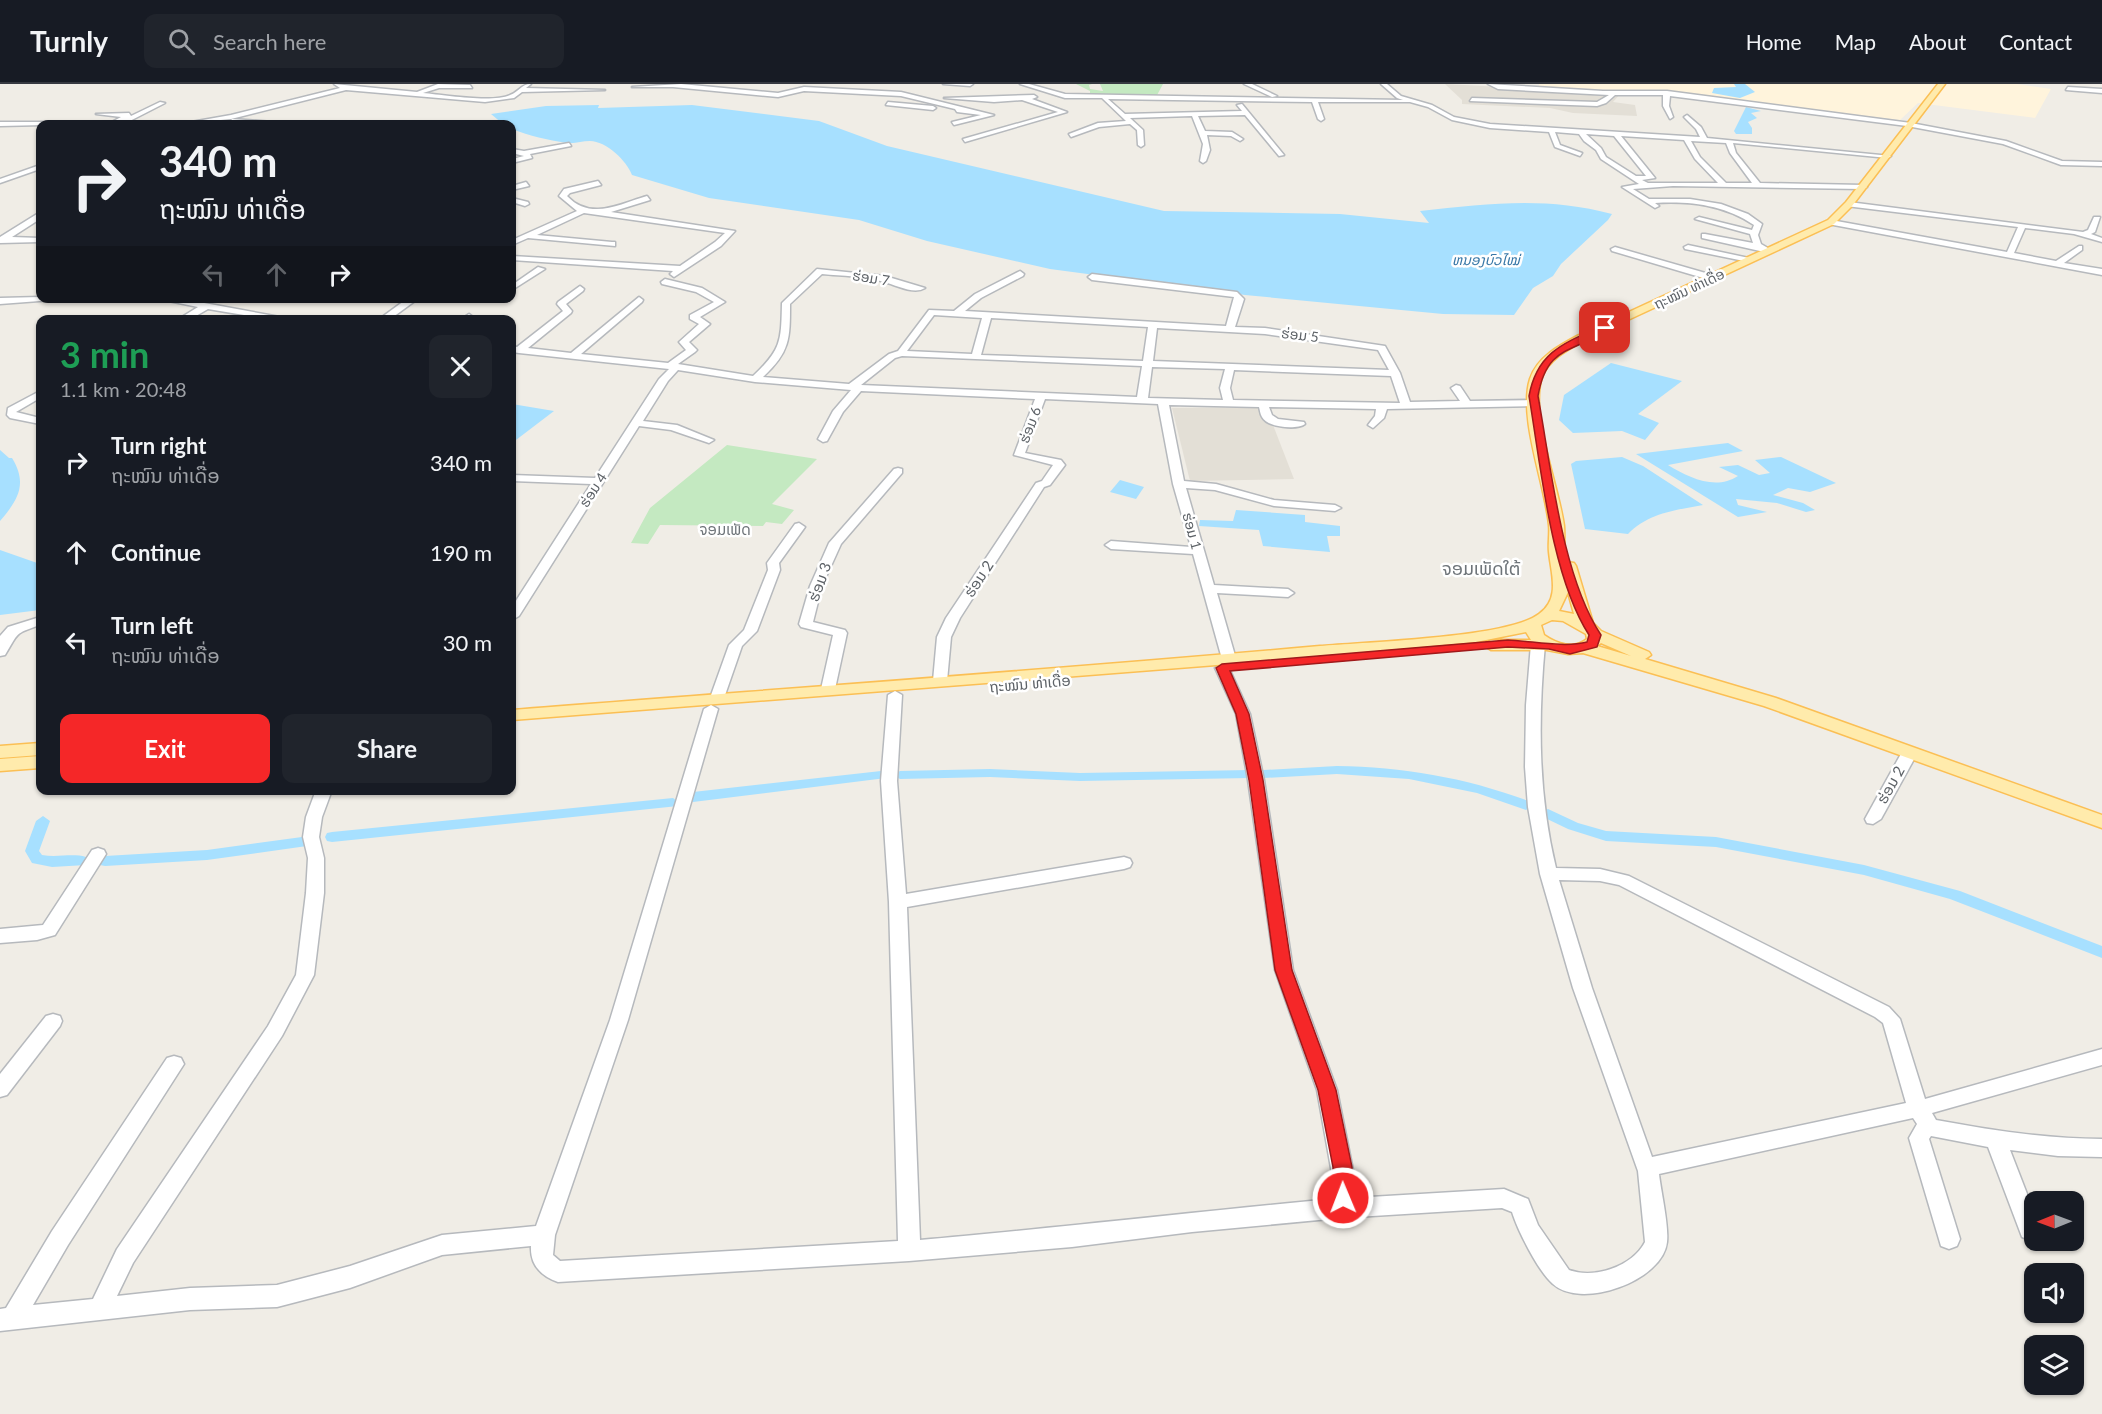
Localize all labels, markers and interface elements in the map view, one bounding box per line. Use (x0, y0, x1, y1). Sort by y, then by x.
search box (144, 14, 564, 68)
text: Turnly (30, 24, 108, 58)
icon: search (165, 25, 198, 58)
text: Search here (213, 28, 326, 55)
text: Home (1746, 29, 1802, 54)
text: Map (1835, 29, 1876, 54)
text: About (1909, 29, 1966, 54)
text: Contact (1999, 29, 2072, 54)
text: 340 m (159, 136, 277, 186)
icon: right (60, 144, 138, 222)
text: ຖະໝົນ ທ່າເດື່ອ (159, 192, 306, 225)
water label: ຫນອງບົວໄໝ່ (1452, 251, 1522, 268)
icon: left (197, 258, 230, 291)
icon: ahead (260, 258, 293, 291)
icon: right (323, 258, 356, 291)
street label: ຖະໝົນ ທ່າເດື່ອ (1650, 263, 1727, 312)
street label: ຮ່ອມ 7 (851, 266, 891, 289)
pin (1579, 302, 1630, 353)
icon: arrive (1588, 311, 1621, 344)
street label: ຮ່ອມ 5 (1280, 324, 1320, 345)
text: 3 min (60, 332, 149, 376)
button: close (429, 335, 492, 398)
text: 1.1 km · 20:48 (60, 377, 187, 401)
street label: ຮ່ອມ 6 (1015, 404, 1044, 445)
text: Turn right (111, 432, 206, 459)
icon: right (60, 446, 93, 479)
text: 340 m (430, 449, 492, 476)
text: ຖະໝົນ ທ່າເດື່ອ (111, 463, 220, 487)
street label: ຮ່ອມ 4 (575, 469, 610, 510)
street label: ຮ່ອມ 1 (1179, 511, 1206, 551)
district label: ຈອມເພັດ (699, 520, 751, 538)
icon: ahead (60, 536, 93, 569)
text: Continue (111, 539, 201, 566)
text: 190 m (430, 539, 492, 566)
street label: ຮ່ອມ 2 (960, 557, 997, 600)
district label: ຈອມເພັດໃຕ້ (1442, 557, 1520, 579)
street label: ຮ່ອມ 3 (804, 560, 834, 604)
text: Turn left (111, 612, 193, 639)
icon: left (60, 626, 93, 659)
text: 30 m (443, 629, 492, 656)
text: ຖະໝົນ ທ່າເດື່ອ (111, 643, 220, 667)
street label: ຖະໝົນ ທ່າເດື່ອ (988, 668, 1071, 696)
button: Exit (60, 714, 270, 783)
button: Share (282, 714, 492, 783)
street label: ຮ່ອມ 2 (1872, 763, 1908, 806)
position arrow (1311, 1166, 1375, 1230)
north arrow (2024, 1191, 2084, 1251)
map controls (2024, 1191, 2084, 1395)
button: sound (2024, 1263, 2084, 1323)
button: layers (2024, 1335, 2084, 1395)

